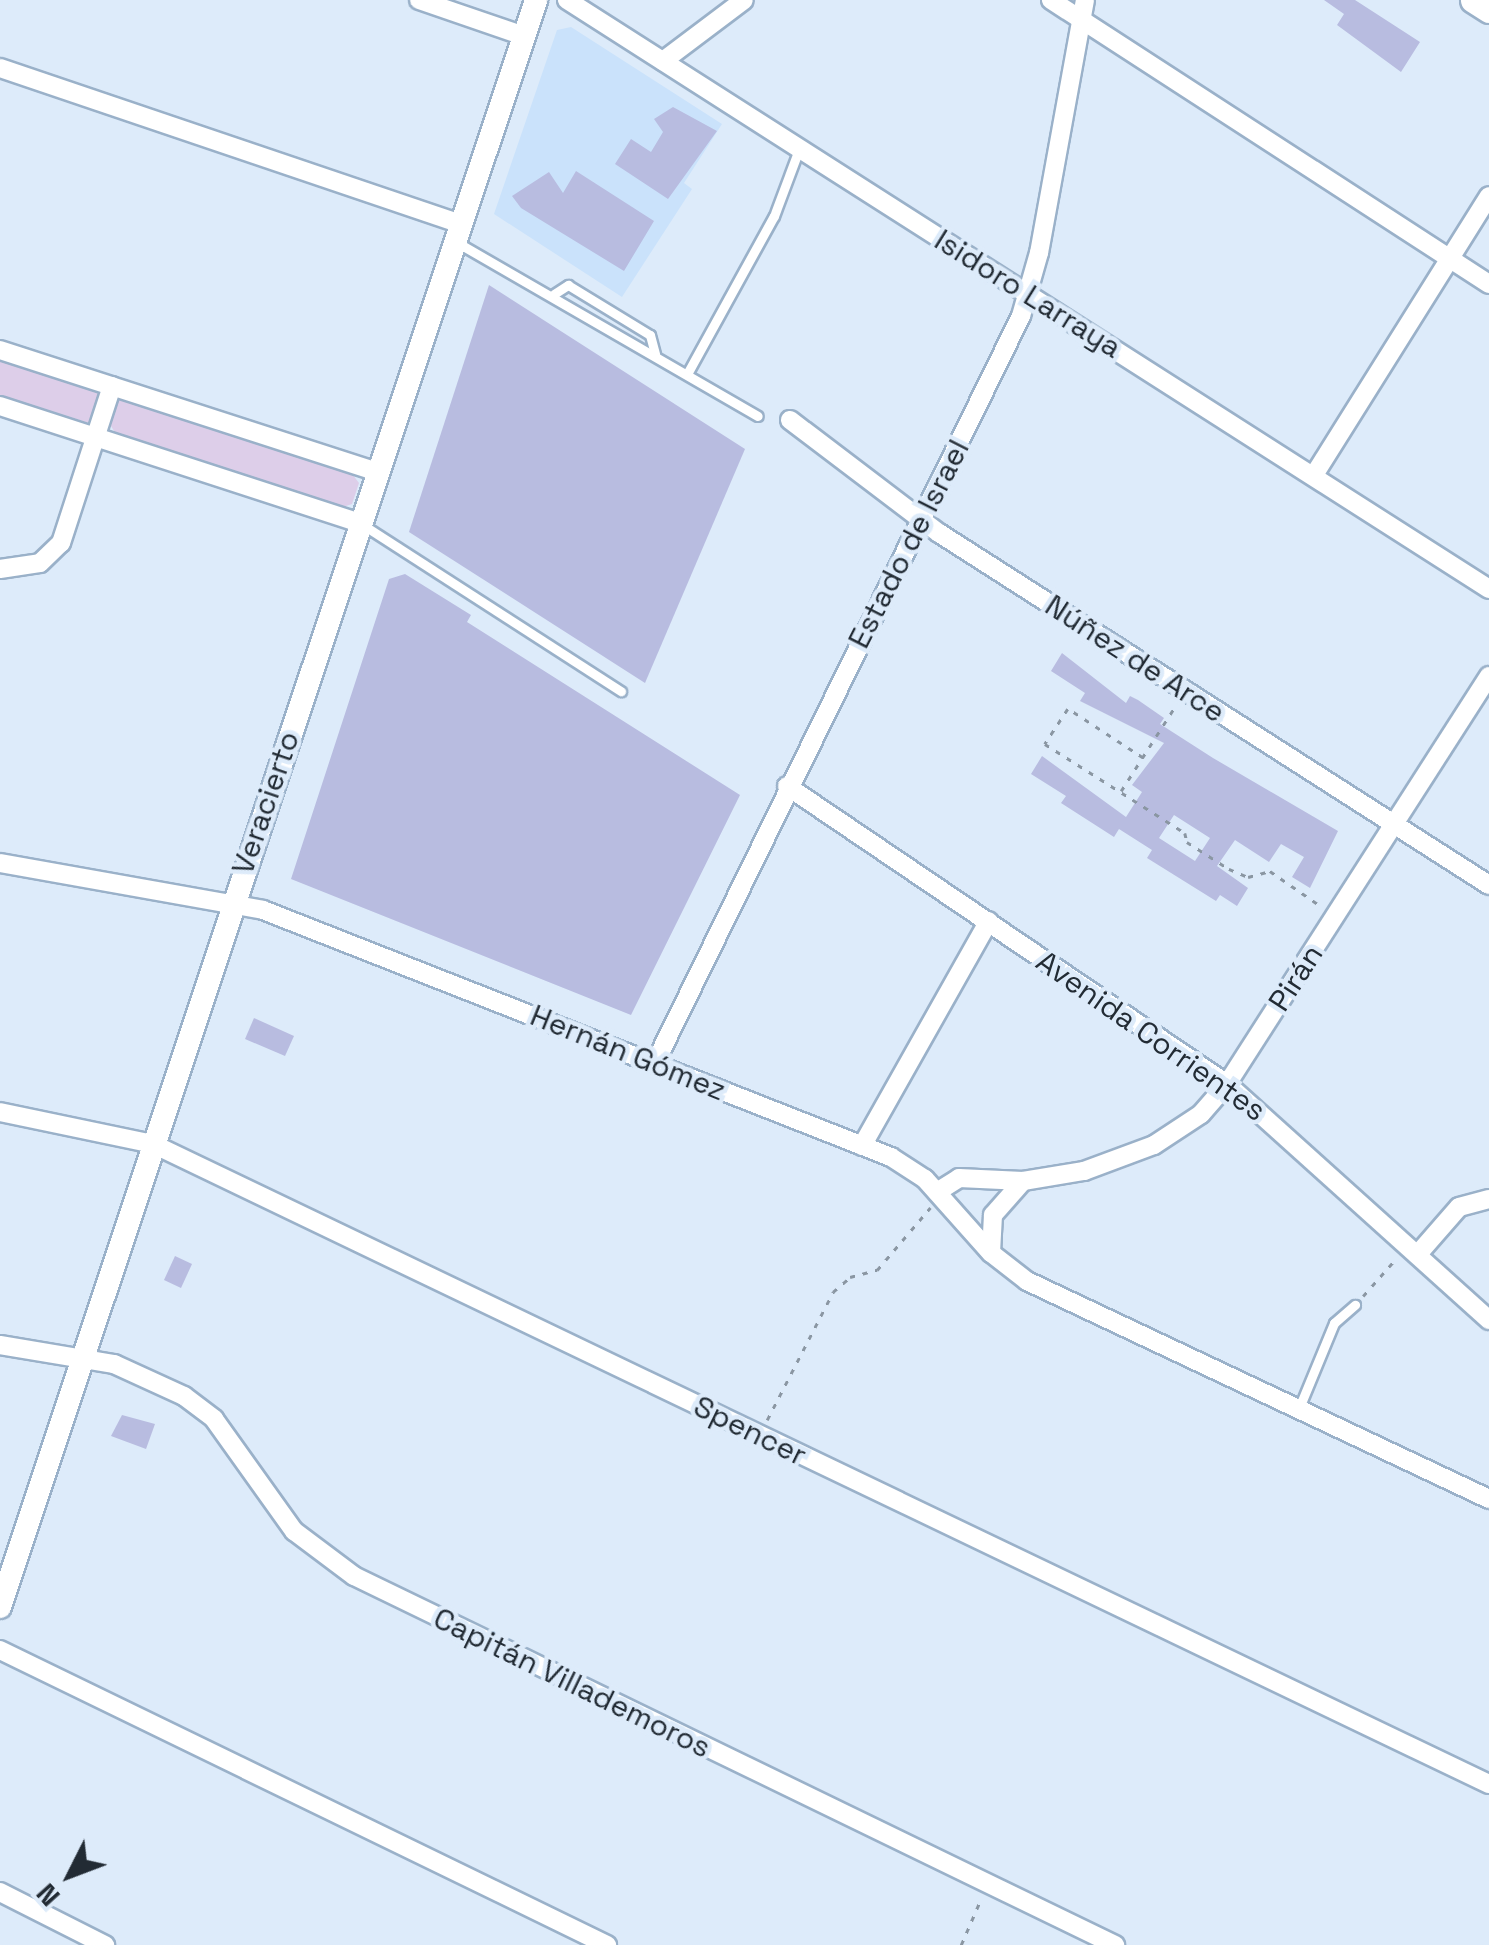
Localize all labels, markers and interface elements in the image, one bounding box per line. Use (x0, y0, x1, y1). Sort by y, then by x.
street label: Isidoro Larraya (928, 222, 1128, 366)
street label: Estado de Israel (841, 434, 977, 654)
street label: Núñez de Arce (1038, 587, 1232, 731)
street label: Veracierto (225, 727, 307, 879)
street label: Pirán (1261, 938, 1331, 1018)
street label: Avenida Corrientes (1029, 943, 1273, 1129)
street label: Hernán Gómez (525, 997, 731, 1109)
street label: Spencer (688, 1388, 812, 1474)
street label: Capitán Villademoros (427, 1600, 717, 1766)
north arrow (20, 1825, 120, 1925)
text: N (28, 1876, 67, 1914)

